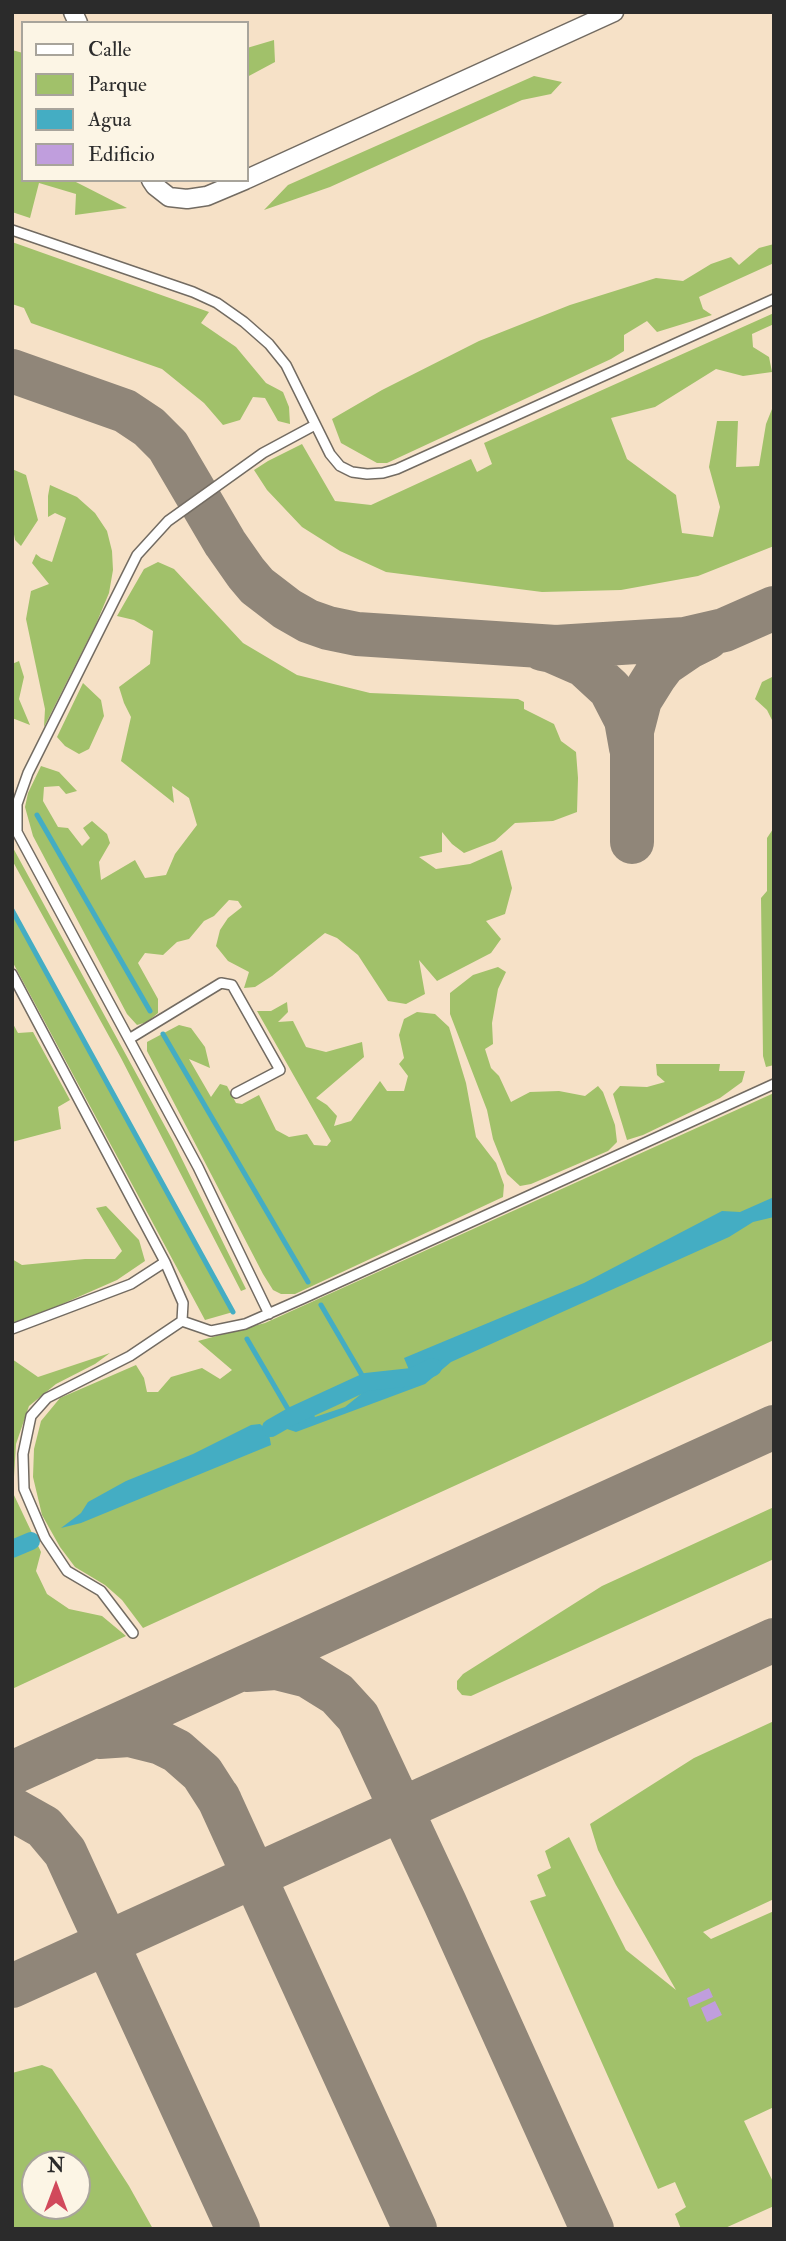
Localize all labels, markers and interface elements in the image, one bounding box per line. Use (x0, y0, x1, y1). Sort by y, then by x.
legend (21, 21, 248, 182)
text: Calle (88, 36, 131, 63)
text: Parque (88, 71, 147, 98)
text: Agua (88, 106, 131, 133)
text: Edificio (88, 141, 155, 168)
north arrow (21, 2150, 91, 2220)
text: N (47, 2154, 65, 2178)

